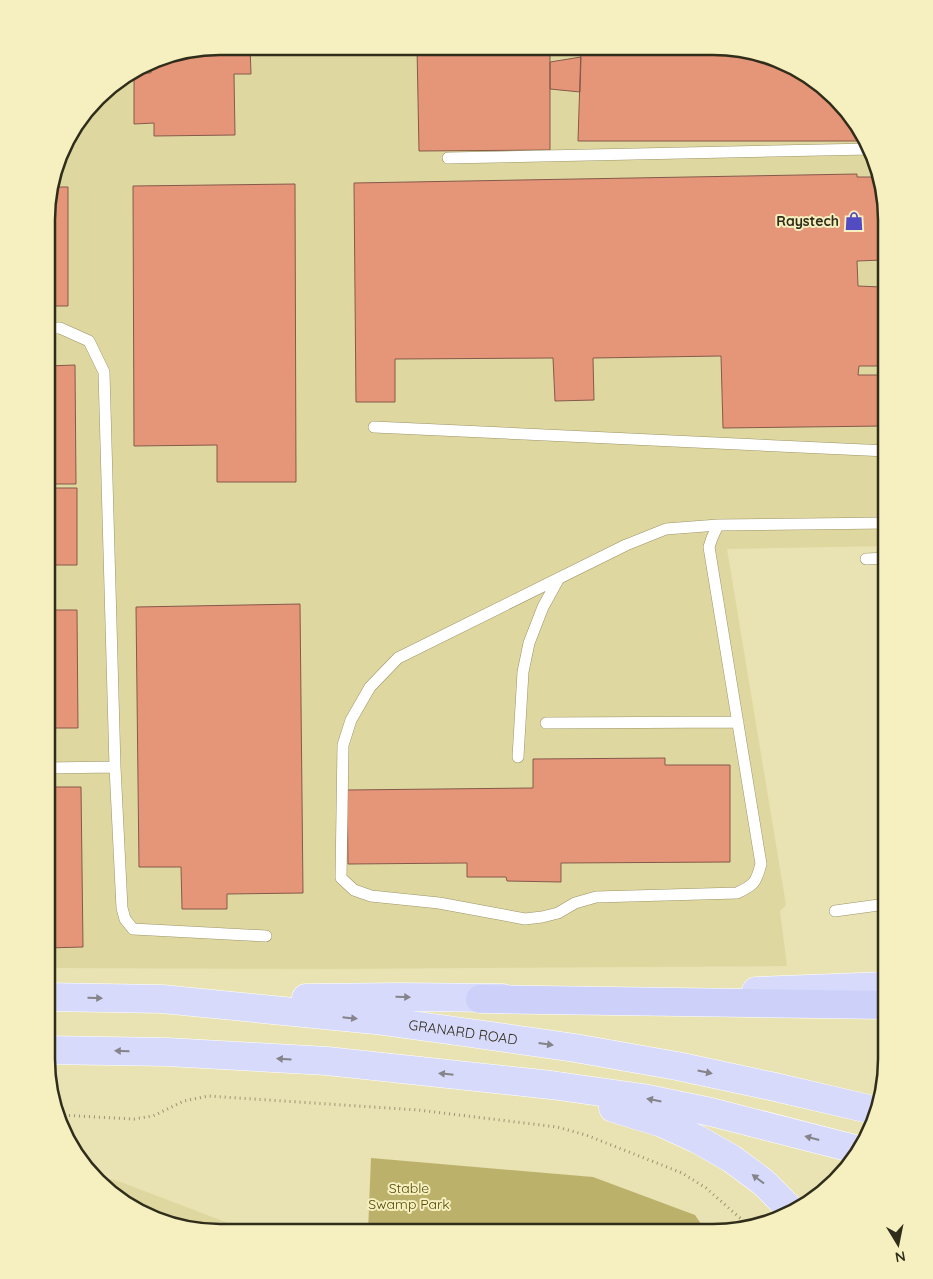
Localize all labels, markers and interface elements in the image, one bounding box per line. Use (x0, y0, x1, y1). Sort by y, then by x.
shop icon: Raystech (843, 210, 865, 232)
place label: Raystech (776, 212, 839, 230)
one-way arrow (395, 993, 411, 1001)
one-way arrow (87, 994, 103, 1002)
one-way arrow (342, 1014, 358, 1022)
street label: GRANARD ROAD (408, 1016, 519, 1049)
one-way arrow (538, 1040, 554, 1048)
one-way arrow (114, 1047, 130, 1055)
one-way arrow (276, 1054, 292, 1062)
one-way arrow (698, 1068, 713, 1076)
one-way arrow (438, 1070, 454, 1078)
one-way arrow (646, 1096, 662, 1104)
one-way arrow (805, 1133, 820, 1141)
one-way arrow (752, 1173, 765, 1184)
park label: Stable Swamp Park (368, 1179, 450, 1213)
north arrow (873, 1219, 923, 1269)
text: N (894, 1247, 907, 1267)

